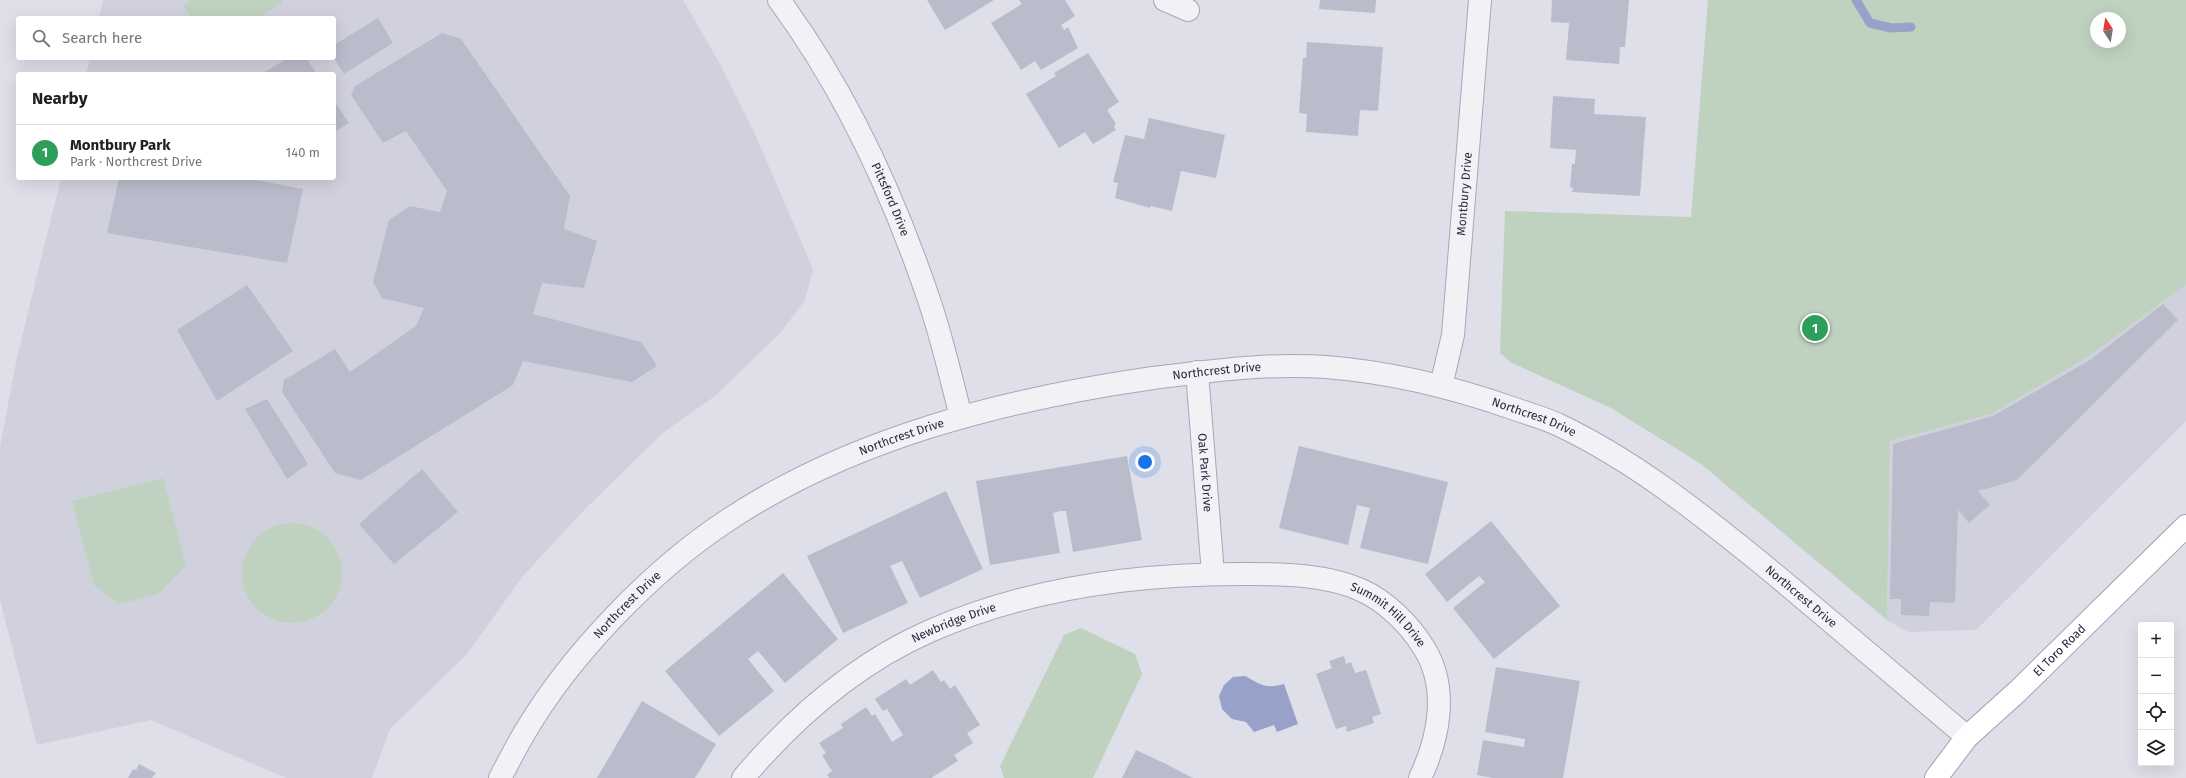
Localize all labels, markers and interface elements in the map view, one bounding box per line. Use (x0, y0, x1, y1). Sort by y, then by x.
north arrow (2090, 12, 2126, 48)
search box (16, 16, 336, 60)
icon: search (30, 27, 52, 49)
text: Search here (62, 29, 142, 47)
text: Nearby (32, 88, 87, 109)
text: Montbury Park (70, 136, 171, 154)
text: 1 (42, 145, 48, 160)
text: 140 m (286, 145, 320, 160)
street label: Montbury Drive (1454, 152, 1475, 236)
text: Park · Northcrest Drive (70, 154, 202, 169)
street label: Pittsford Drive (869, 160, 912, 238)
pin: 1 (1802, 313, 1828, 343)
street label: Northcrest Drive (1172, 360, 1262, 383)
street label: Northcrest Drive (1490, 395, 1578, 439)
street label: Northcrest Drive (857, 416, 946, 458)
street label: Oak Park Drive (1195, 433, 1215, 513)
your location (1135, 452, 1155, 472)
street label: Northcrest Drive (1763, 563, 1840, 631)
street label: Northcrest Drive (591, 568, 664, 641)
street label: Summit Hill Drive (1349, 579, 1429, 650)
street label: Newbridge Drive (909, 600, 998, 646)
street label: El Toro Road (2030, 622, 2088, 679)
map controls (2138, 622, 2174, 766)
button: + (2138, 622, 2174, 658)
button: − (2138, 658, 2174, 694)
button: locate (2138, 694, 2174, 730)
button: layers (2138, 730, 2174, 766)

